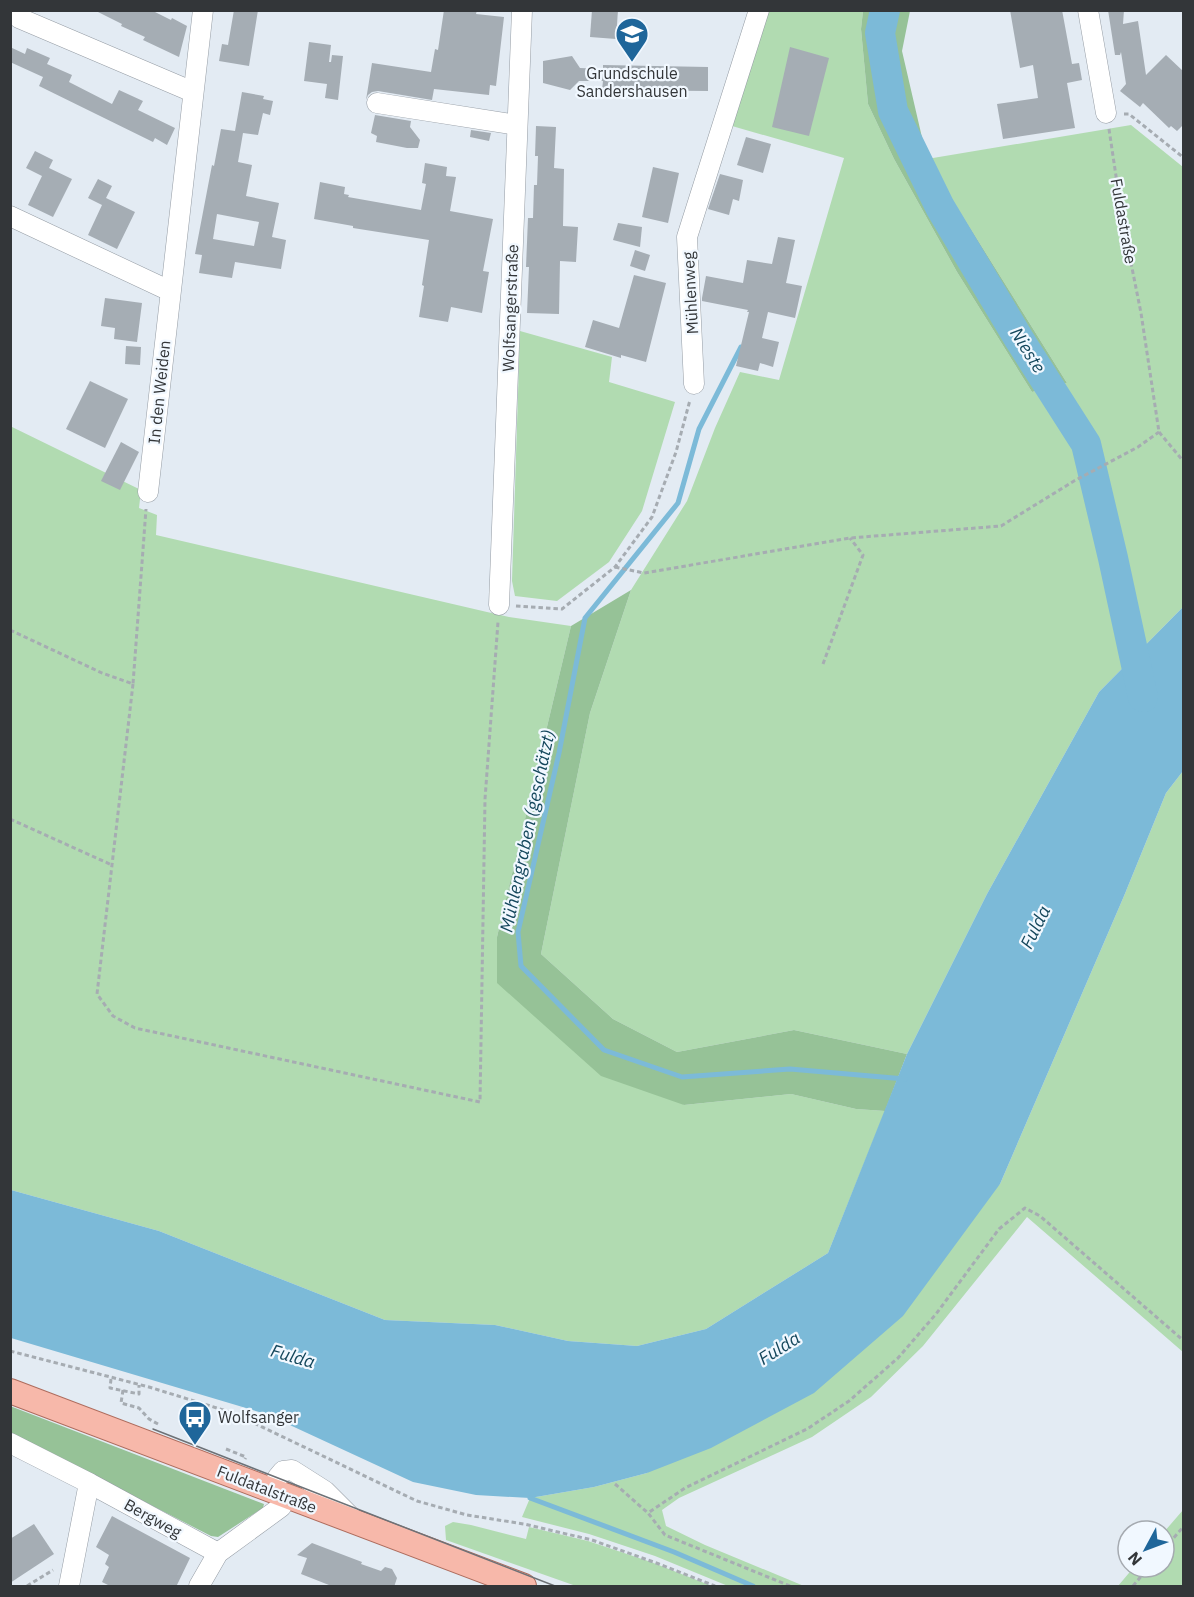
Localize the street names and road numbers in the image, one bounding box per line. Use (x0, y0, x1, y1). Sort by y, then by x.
street label: Fuldastraße (1107, 177, 1141, 266)
street label: Wolfsangerstraße (498, 244, 522, 372)
street label: Mühlenweg (678, 251, 702, 335)
street label: In den Weiden (144, 339, 174, 445)
street label: Fuldatalstraße (214, 1461, 320, 1517)
street label: Bergweg (121, 1494, 186, 1542)

